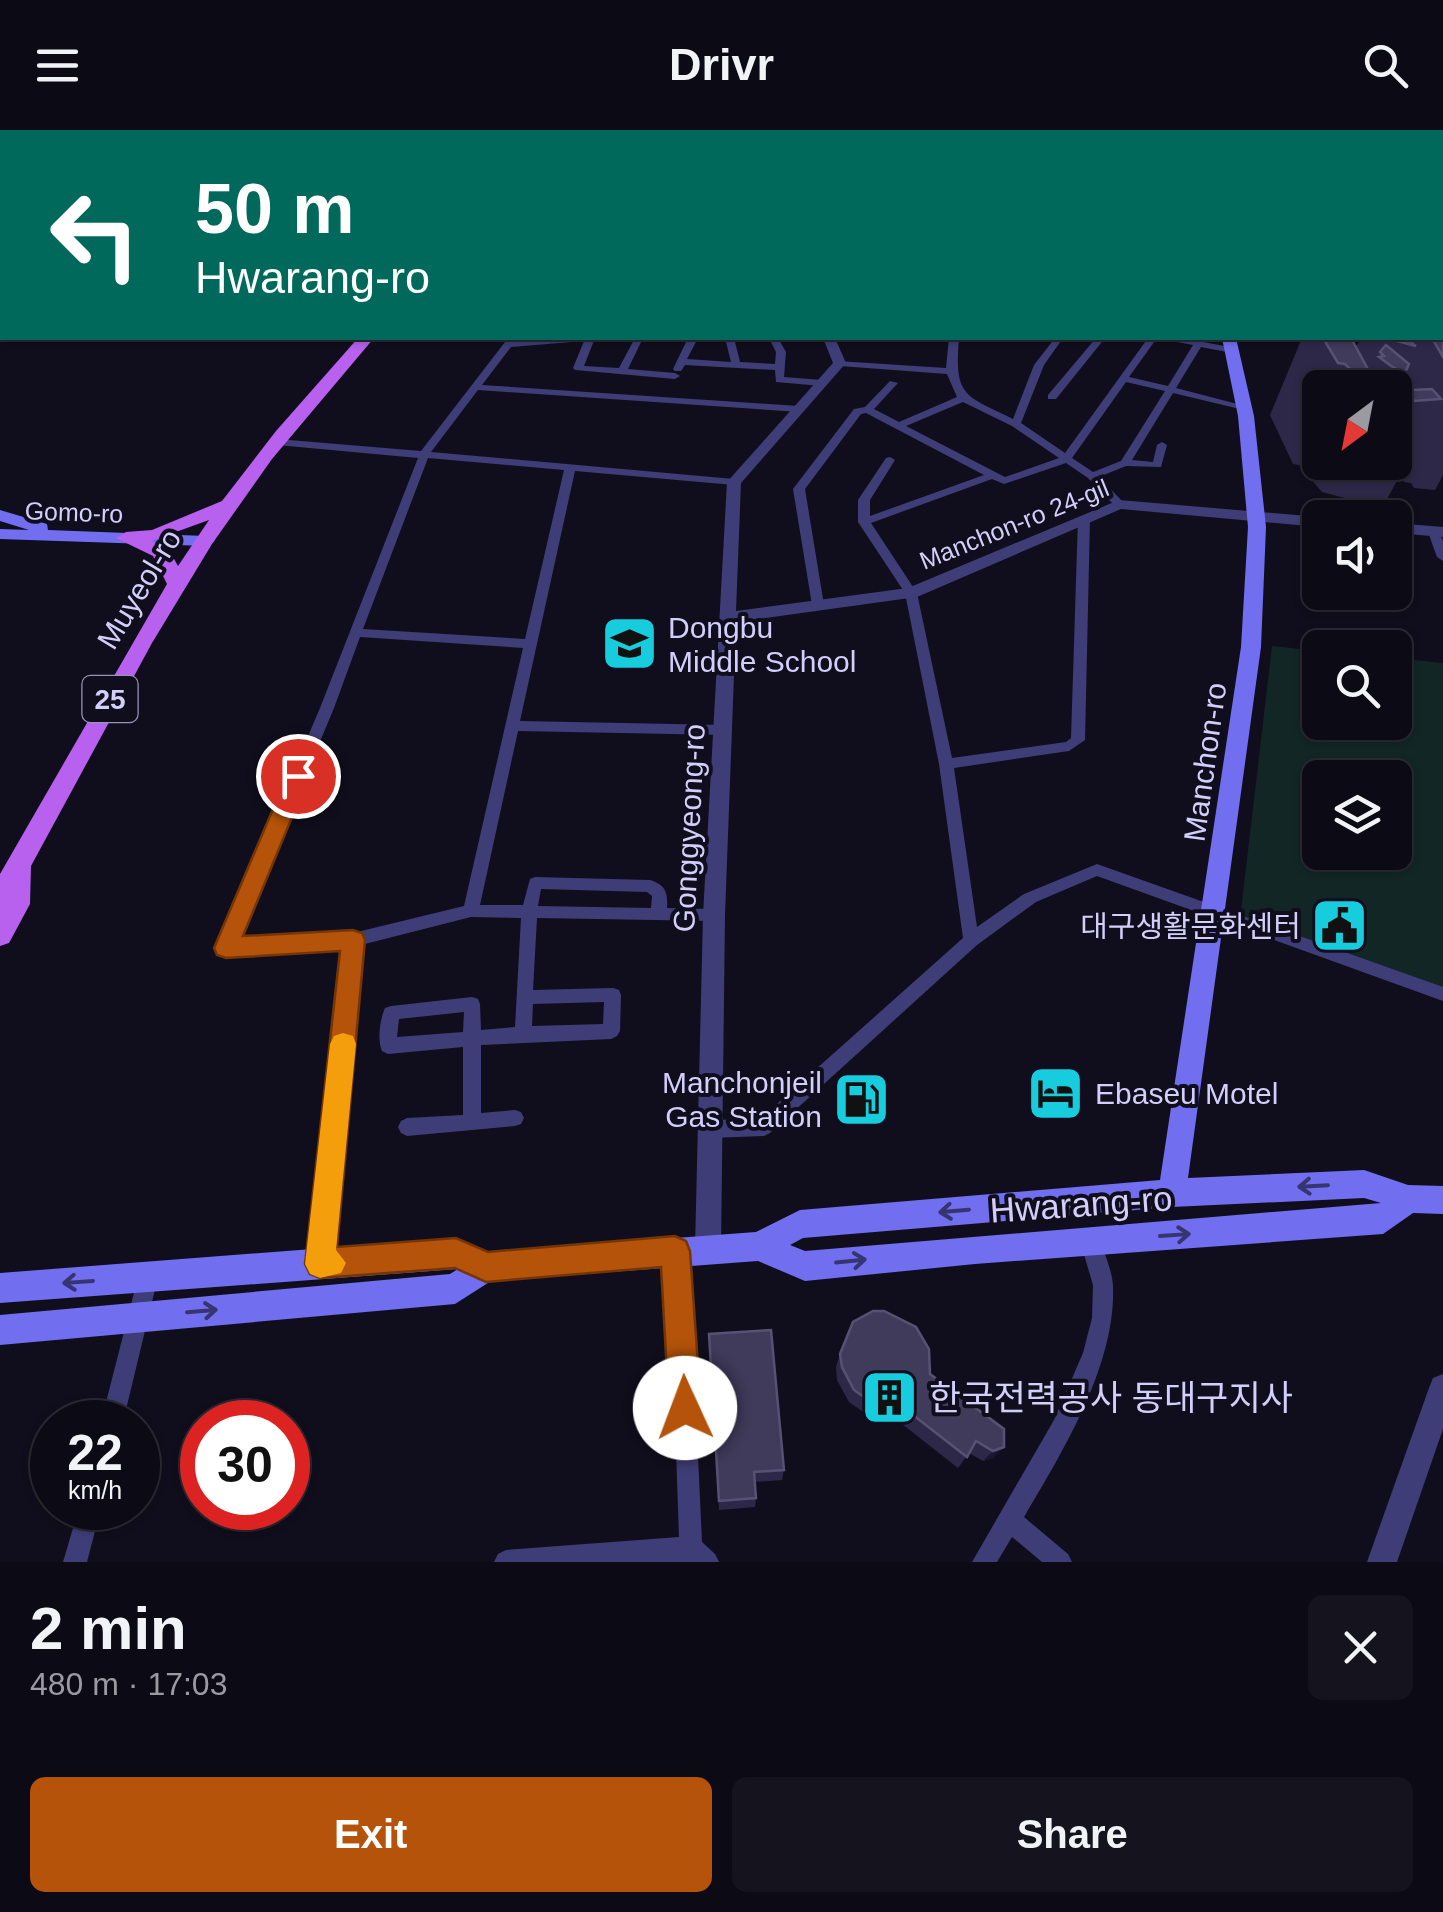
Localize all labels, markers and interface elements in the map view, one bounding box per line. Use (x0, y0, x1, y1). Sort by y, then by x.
icon: menu (30, 38, 85, 93)
icon: search (1358, 38, 1413, 93)
text: Drivr (669, 39, 774, 90)
icon: left (30, 170, 160, 300)
text: 50 m (195, 170, 355, 248)
text: Hwarang-ro (195, 252, 430, 303)
north arrow (1302, 370, 1412, 480)
map controls (1302, 370, 1412, 870)
street label: Manchon-ro 24-gil (915, 473, 1113, 575)
street label: Gomo-ro (24, 496, 124, 528)
button: sound (1302, 500, 1412, 610)
street label: Muyeol-ro (91, 523, 187, 655)
place label: Dongbu Middle School (668, 611, 856, 678)
school or university icon: Dongbu Middle School (599, 614, 659, 674)
button: search (1302, 630, 1412, 740)
road number: 25 (82, 676, 138, 722)
street label: Manchon-ro (1178, 680, 1232, 844)
street label: Gonggyeong-ro (667, 723, 711, 933)
pin (256, 734, 341, 819)
icon: arrive (271, 749, 326, 804)
button: layers (1302, 760, 1412, 870)
public building icon: 대구생활문화센터 (1310, 896, 1370, 956)
place label: 대구생활문화센터 (1080, 910, 1301, 943)
hotel icon: Ebaseu Motel (1026, 1063, 1086, 1123)
place label: Manchonjeil Gas Station (662, 1066, 822, 1133)
fuel station icon: Manchonjeil Gas Station (831, 1069, 891, 1129)
place label: Ebaseu Motel (1095, 1077, 1278, 1110)
one-way arrow (1298, 1177, 1330, 1196)
street label: Hwarang-ro (988, 1178, 1174, 1230)
one-way arrow (938, 1202, 971, 1221)
one-way arrow (1158, 1225, 1190, 1244)
one-way arrow (834, 1252, 867, 1271)
one-way arrow (63, 1273, 95, 1292)
one-way arrow (185, 1301, 217, 1320)
position arrow (633, 1356, 737, 1460)
building icon: 한국전력공사 동대구지사 (860, 1367, 920, 1427)
place label: 한국전력공사 동대구지사 (929, 1378, 1293, 1417)
speed limit sign: 30 (180, 1400, 310, 1530)
text: 22 (67, 1425, 123, 1481)
text: km/h (68, 1476, 122, 1504)
text: 2 min (30, 1595, 187, 1662)
button: close (1308, 1595, 1413, 1700)
text: 480 m · 17:03 (30, 1666, 227, 1702)
button: Exit (30, 1777, 712, 1892)
button: Share (732, 1777, 1413, 1892)

